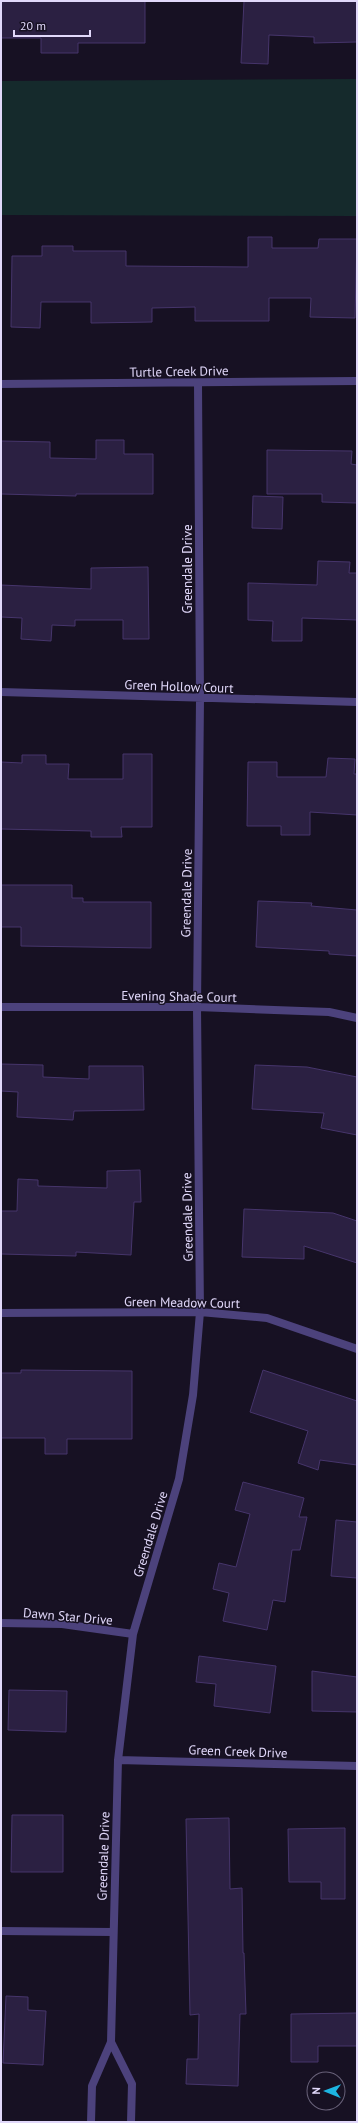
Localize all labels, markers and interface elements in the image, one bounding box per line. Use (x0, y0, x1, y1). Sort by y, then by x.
scale bar (14, 12, 90, 38)
text: 20 m (20, 18, 46, 33)
street label: Turtle Creek Drive (129, 362, 229, 381)
street label: Greendale Drive (179, 525, 196, 614)
street label: Green Hollow Court (124, 676, 234, 697)
street label: Greendale Drive (177, 848, 196, 938)
street label: Evening Shade Court (121, 987, 237, 1006)
street label: Greendale Drive (178, 1172, 197, 1262)
street label: Green Meadow Court (124, 1293, 241, 1312)
street label: Greendale Drive (129, 1489, 172, 1579)
street label: Dawn Star Drive (22, 1604, 113, 1629)
street label: Green Creek Drive (188, 1741, 288, 1762)
street label: Greendale Drive (93, 1811, 114, 1901)
north arrow (306, 2071, 346, 2111)
text: N (309, 2087, 323, 2095)

